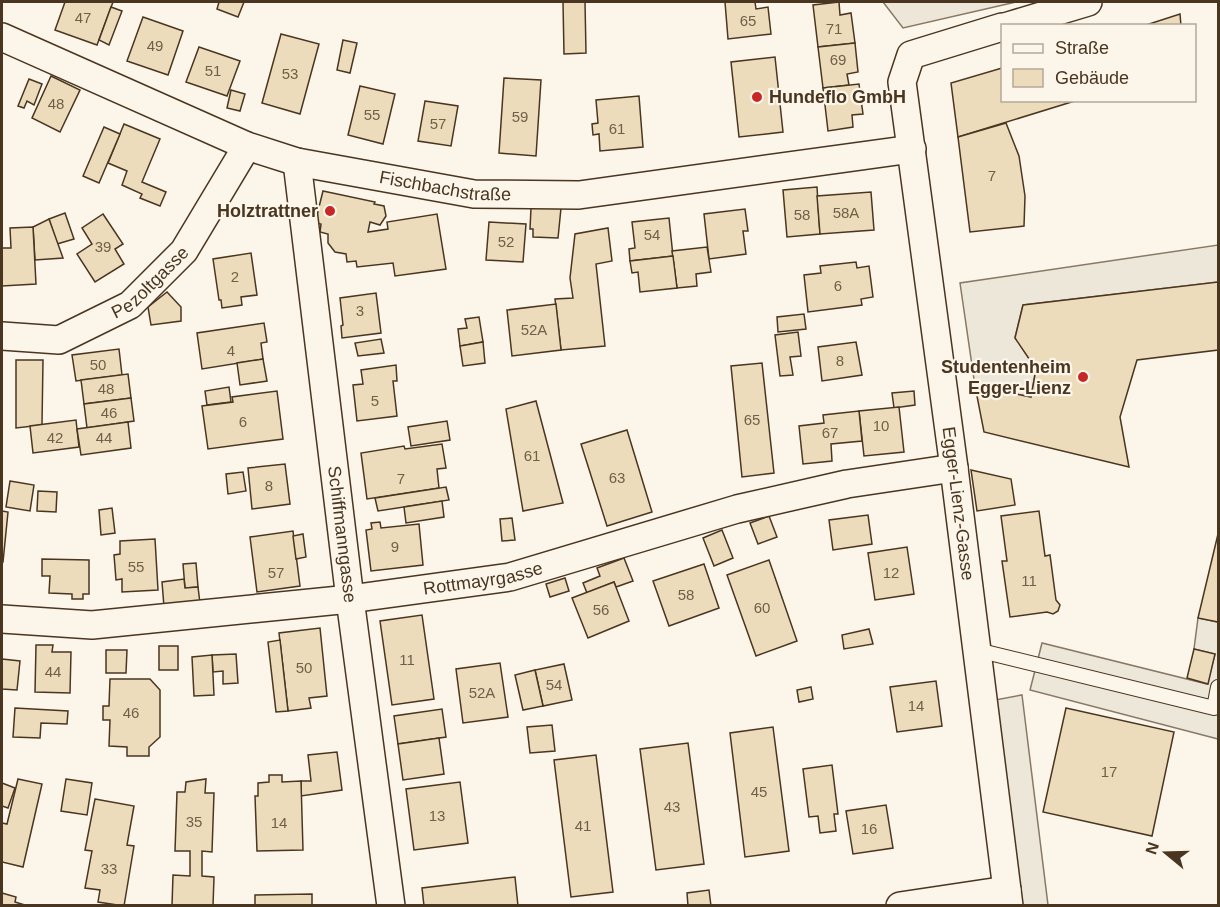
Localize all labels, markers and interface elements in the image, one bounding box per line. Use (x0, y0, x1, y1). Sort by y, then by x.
house number: 47 (75, 9, 91, 26)
house number: 65 (740, 12, 756, 29)
house number: 71 (826, 20, 842, 37)
legend (1001, 24, 1196, 102)
house number: 49 (147, 37, 163, 54)
text: Straße (1055, 38, 1109, 58)
house number: 69 (830, 51, 846, 68)
house number: 51 (205, 62, 221, 79)
house number: 53 (282, 65, 298, 82)
text: Gebäude (1055, 68, 1129, 88)
place label: Hundeflo GmbH (769, 87, 906, 107)
marker: Hundeflo GmbH (750, 90, 764, 104)
house number: 48 (48, 95, 64, 112)
house number: 55 (364, 106, 380, 123)
house number: 59 (512, 108, 528, 125)
house number: 57 (430, 115, 446, 132)
house number: 61 (609, 120, 625, 137)
street label: Fischbachstraße (378, 167, 511, 204)
house number: 7 (988, 167, 996, 184)
place label: Holztrattner (217, 201, 318, 221)
marker: Holztrattner (323, 204, 337, 218)
house number: 58A (833, 204, 859, 221)
house number: 58 (794, 206, 810, 223)
house number: 54 (644, 226, 660, 243)
house number: 52 (498, 233, 514, 250)
house number: 39 (95, 238, 111, 255)
street label: Pezoltgasse (108, 242, 193, 323)
house number: 2 (231, 268, 239, 285)
house number: 6 (834, 277, 842, 294)
house number: 3 (356, 302, 364, 319)
house number: 52A (521, 321, 547, 338)
house number: 4 (227, 342, 235, 359)
house number: 8 (836, 352, 844, 369)
house number: 50 (90, 356, 106, 373)
place label: Studentenheim Egger-Lienz (941, 357, 1071, 398)
marker: Studentenheim Egger-Lienz (1076, 370, 1090, 384)
house number: 48 (98, 380, 114, 397)
house number: 5 (371, 392, 379, 409)
house number: 46 (101, 404, 117, 421)
house number: 65 (744, 411, 760, 428)
house number: 6 (239, 413, 247, 430)
house number: 10 (873, 417, 889, 434)
house number: 67 (822, 424, 838, 441)
street label: Egger-Lienz-Gasse (939, 425, 978, 582)
house number: 42 (47, 429, 63, 446)
house number: 44 (96, 429, 112, 446)
house number: 61 (524, 447, 540, 464)
street label: Schiffmanngasse (324, 465, 360, 604)
house number: 63 (609, 469, 625, 486)
house number: 7 (397, 470, 405, 487)
house number: 8 (265, 477, 273, 494)
house number: 9 (391, 538, 399, 555)
house number: 55 (128, 558, 144, 575)
street label: Rottmayrgasse (422, 558, 545, 599)
house number: 57 (268, 564, 284, 581)
house number: 12 (883, 564, 899, 581)
house number: 11 (1021, 572, 1037, 589)
house number: 58 (678, 586, 694, 603)
house number: 60 (754, 599, 770, 616)
house number: 56 (593, 601, 609, 618)
house number: 11 (399, 651, 415, 668)
house number: 50 (296, 659, 312, 676)
house number: 44 (45, 663, 61, 680)
house number: 54 (546, 676, 562, 693)
house number: 52A (469, 684, 495, 701)
house number: 14 (908, 697, 924, 714)
house number: 46 (123, 704, 139, 721)
house number: 17 (1101, 763, 1117, 780)
house number: 45 (751, 783, 767, 800)
house number: 43 (664, 798, 680, 815)
house number: 13 (429, 807, 445, 824)
house number: 35 (186, 813, 202, 830)
house number: 14 (271, 814, 287, 831)
house number: 41 (575, 817, 591, 834)
house number: 16 (861, 820, 877, 837)
north arrow (1136, 823, 1196, 883)
text: N (1142, 840, 1162, 857)
house number: 33 (101, 860, 117, 877)

